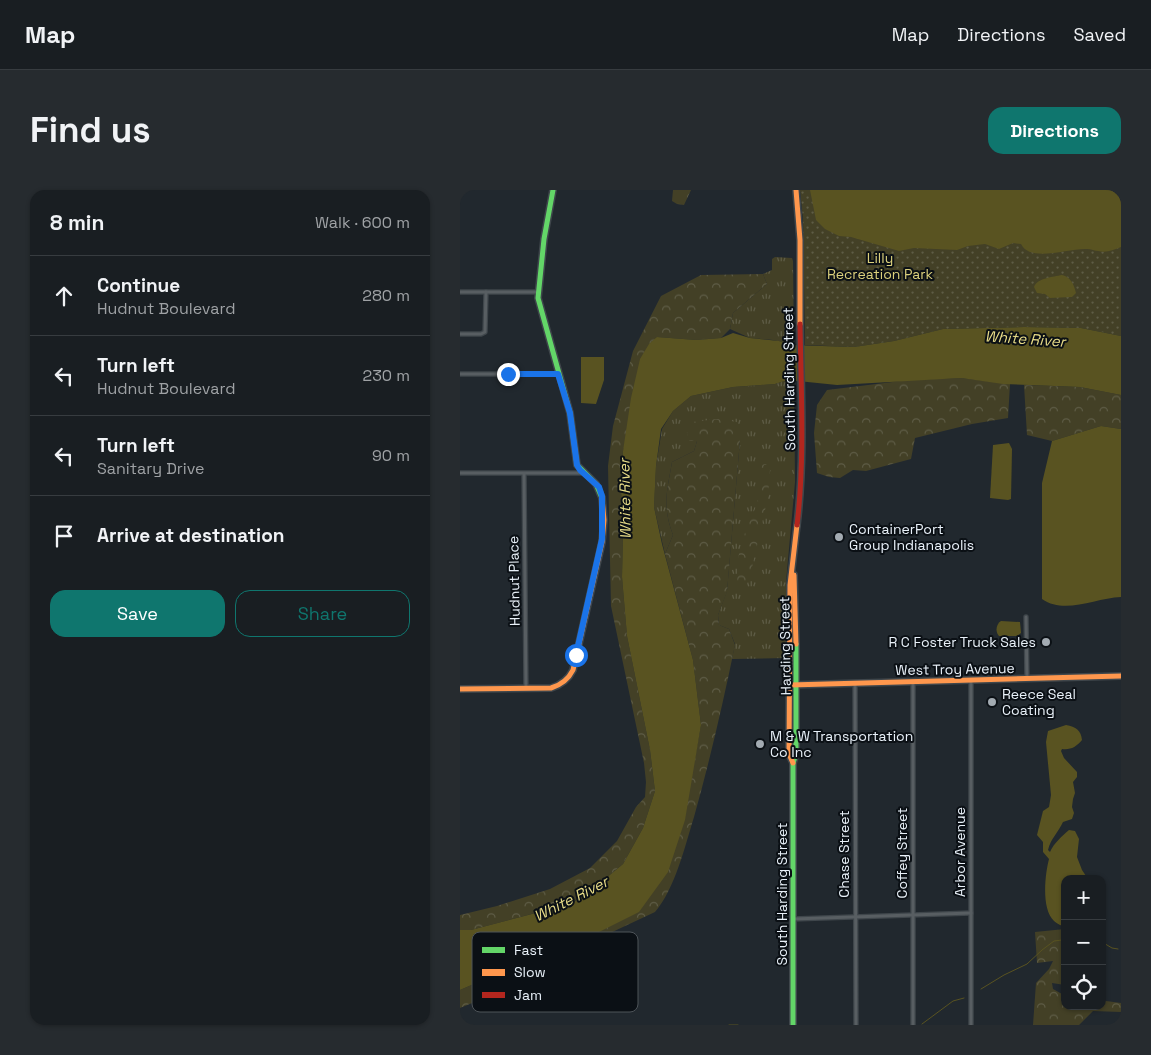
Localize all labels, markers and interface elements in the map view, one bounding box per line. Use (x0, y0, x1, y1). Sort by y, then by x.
text: Map (25, 19, 75, 50)
text: Map (892, 23, 929, 46)
text: Directions (957, 23, 1046, 46)
text: Saved (1074, 23, 1126, 46)
button: Directions (988, 107, 1121, 154)
text: Find us (30, 108, 151, 152)
text: 8 min (50, 209, 104, 236)
text: Walk · 600 m (315, 212, 410, 233)
park label: Lilly Recreation Park (827, 249, 934, 283)
text: Continue (97, 273, 180, 298)
icon: ahead (50, 282, 78, 310)
text: 280 m (362, 285, 410, 306)
text: Hudnut Boulevard (97, 298, 235, 319)
street label: South Harding Street (779, 307, 799, 451)
water label: White River (984, 326, 1067, 351)
text: Turn left (97, 353, 175, 378)
icon: left (50, 362, 78, 390)
route end (497, 363, 520, 386)
text: 230 m (363, 365, 410, 386)
text: Hudnut Boulevard (97, 378, 235, 399)
text: Turn left (97, 433, 175, 458)
icon: left (50, 442, 78, 470)
text: 90 m (372, 445, 410, 466)
water label: White River (614, 457, 635, 540)
text: Sanitary Drive (97, 458, 205, 479)
place label: ContainerPort Group Indianapolis (849, 520, 974, 554)
icon: arrive (50, 522, 78, 550)
text: Arrive at destination (97, 523, 285, 548)
marker: ContainerPort Group Indianapolis (833, 531, 845, 543)
street label: Hudnut Place (504, 536, 524, 626)
button: Save (50, 590, 225, 637)
button: Share (235, 590, 410, 637)
street label: Harding Street (775, 597, 795, 695)
place label: R C Foster Truck Sales (888, 633, 1036, 651)
marker: R C Foster Truck Sales (1040, 636, 1052, 648)
route start (565, 644, 588, 667)
street label: West Troy Avenue (895, 659, 1015, 679)
place label: Reece Seal Coating (1002, 685, 1076, 719)
marker: Reece Seal Coating (986, 696, 998, 708)
place label: M & W Transportation Co Inc (770, 727, 913, 761)
marker: M & W Transportation Co Inc (754, 738, 766, 750)
street label: Arbor Avenue (951, 807, 969, 897)
street label: Coffey Street (893, 808, 911, 898)
street label: Chase Street (835, 810, 853, 898)
street label: South Harding Street (773, 822, 791, 966)
water label: White River (530, 871, 612, 925)
map controls (1061, 875, 1106, 1010)
button: + (1061, 875, 1106, 920)
button: − (1061, 920, 1106, 965)
legend (472, 932, 638, 1012)
text: Fast (514, 941, 543, 959)
text: Slow (514, 963, 546, 981)
button: locate (1061, 965, 1106, 1010)
text: Jam (514, 986, 542, 1004)

